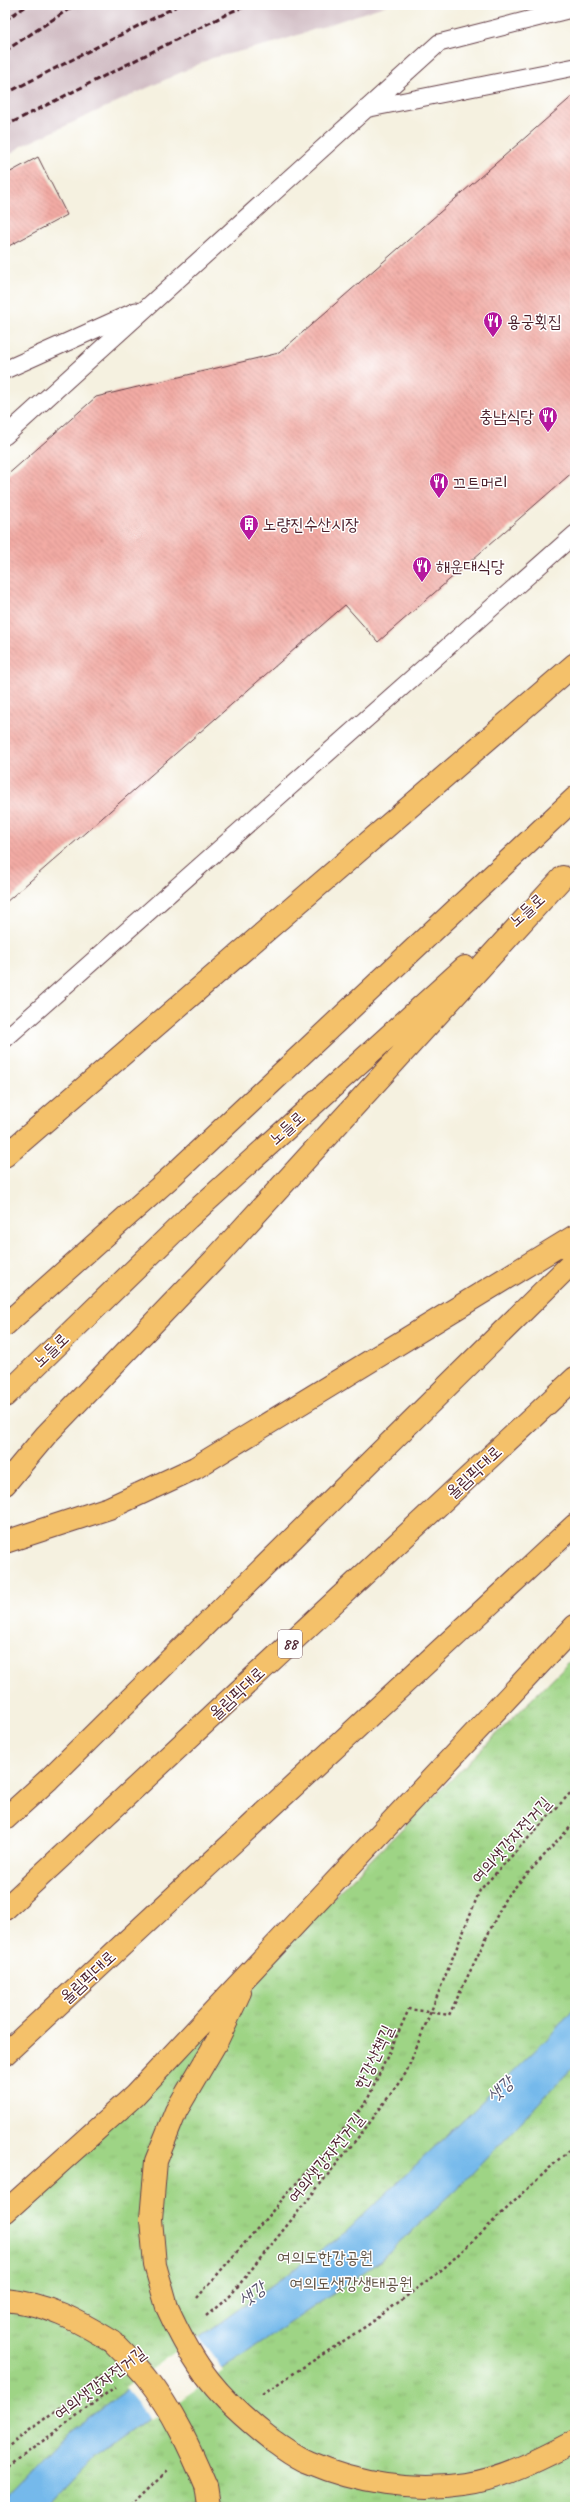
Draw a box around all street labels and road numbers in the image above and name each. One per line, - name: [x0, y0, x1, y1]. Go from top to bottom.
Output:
- street label: 노들로: [505, 888, 549, 932]
- street label: 노들로: [265, 1106, 309, 1150]
- street label: 노들로: [29, 1328, 73, 1372]
- street label: 올림픽대로: [442, 1441, 506, 1503]
- road number: 88: [278, 1630, 302, 1658]
- street label: 올림픽대로: [205, 1662, 269, 1724]
- street label: 여의샛강자전거길: [467, 1792, 556, 1888]
- street label: 올림픽대로: [56, 1946, 120, 2008]
- street label: 한강산책길: [350, 2021, 398, 2092]
- street label: 여의샛강자전거길: [283, 2109, 369, 2207]
- street label: 여의샛강자전거길: [50, 2341, 150, 2424]

